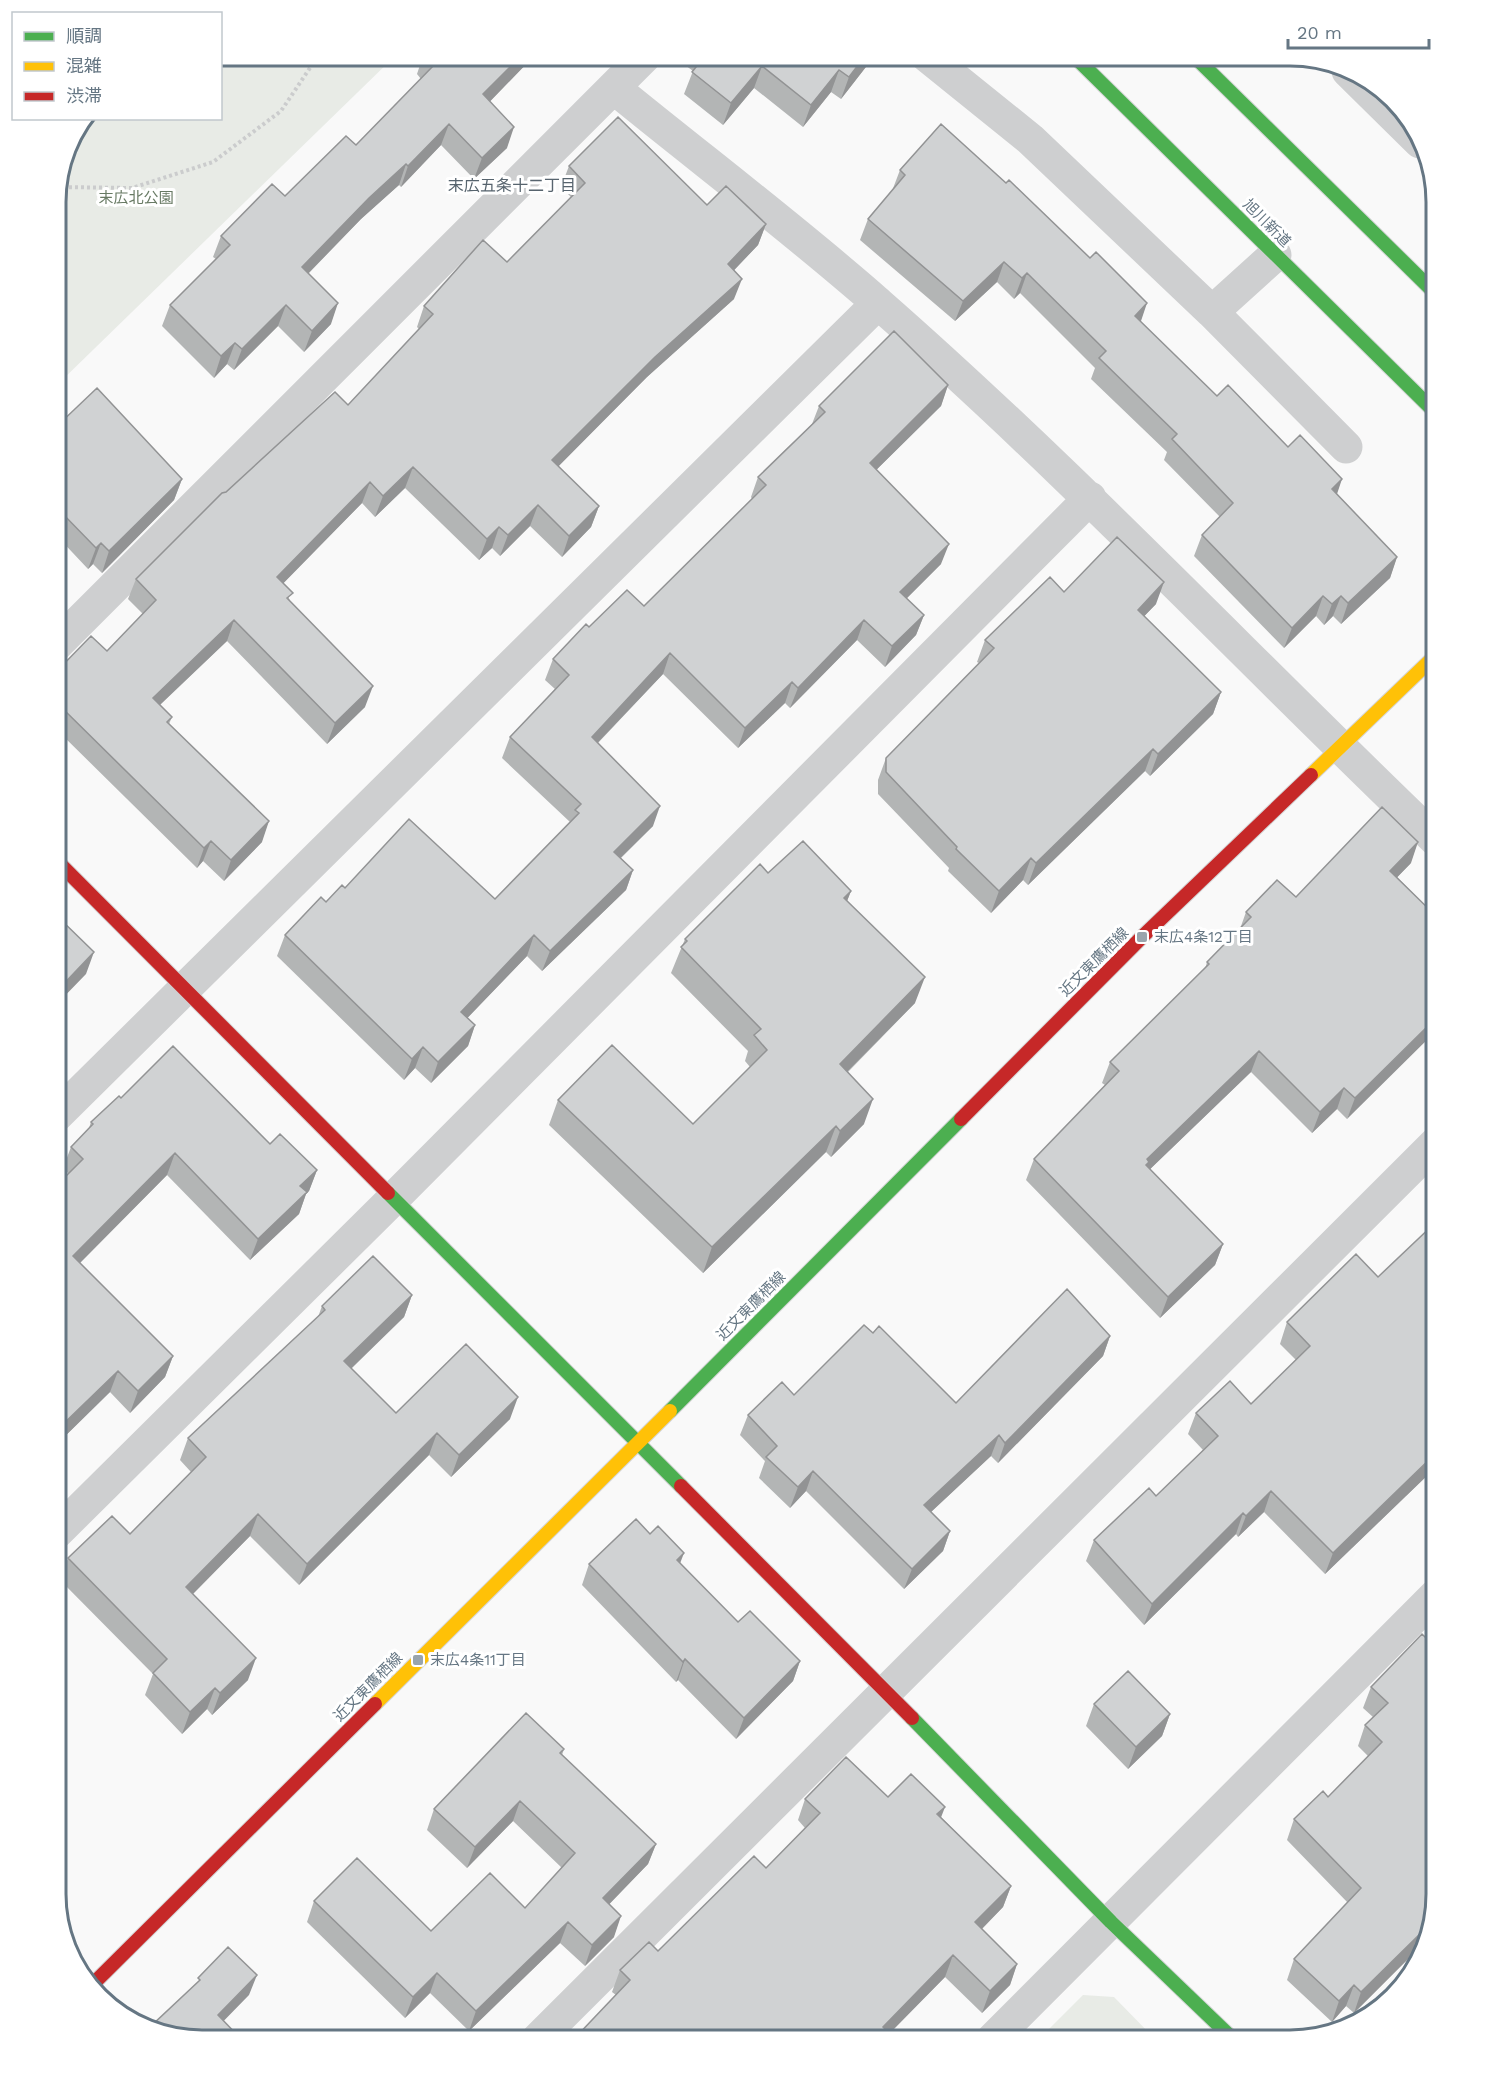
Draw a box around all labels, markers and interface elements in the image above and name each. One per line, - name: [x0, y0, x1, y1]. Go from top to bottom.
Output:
- legend: [12, 12, 222, 120]
- scale bar: [1288, 12, 1429, 50]
- text: 20 m: [1297, 22, 1342, 43]
- text: 順調: [66, 25, 102, 46]
- text: 混雑: [66, 55, 102, 76]
- text: 渋滞: [66, 85, 102, 106]
- district label: 末広五条十二丁目: [448, 176, 576, 195]
- park label: 末広北公園: [98, 189, 174, 207]
- street label: 旭川新道: [1239, 195, 1295, 251]
- street label: 近文東鷹栖線: [1056, 924, 1132, 1000]
- place label: 末広4条12丁目: [1154, 928, 1253, 946]
- marker: 末広4条12丁目: [1135, 930, 1149, 944]
- street label: 近文東鷹栖線: [713, 1268, 789, 1344]
- street label: 近文東鷹栖線: [330, 1649, 406, 1725]
- place label: 末広4条11丁目: [430, 1651, 526, 1669]
- marker: 末広4条11丁目: [411, 1653, 425, 1667]

